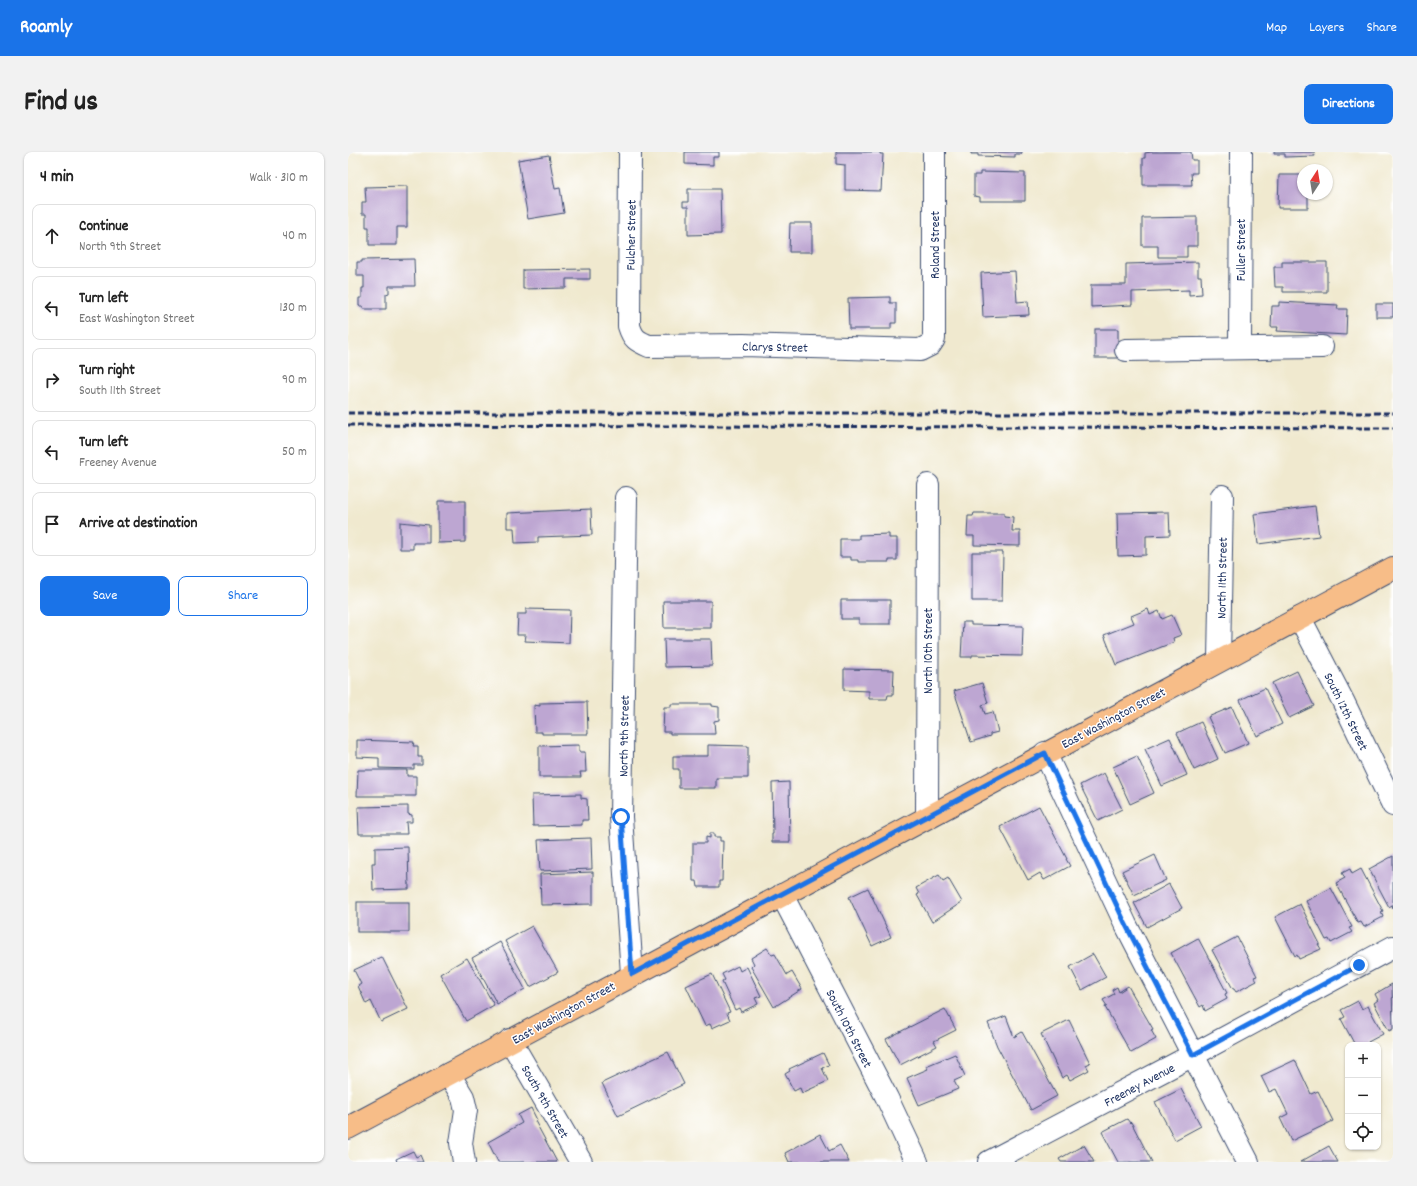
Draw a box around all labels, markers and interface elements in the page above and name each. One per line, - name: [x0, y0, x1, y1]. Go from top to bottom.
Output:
- text: Roamly: [20, 15, 72, 42]
- text: Map: [1266, 18, 1287, 38]
- text: Layers: [1309, 18, 1344, 38]
- text: Share: [1366, 18, 1397, 38]
- text: Find us: [24, 84, 98, 124]
- button: Directions: [1304, 84, 1393, 124]
- north arrow: [1297, 164, 1333, 200]
- text: 4 min: [40, 166, 74, 190]
- text: Walk · 310 m: [249, 169, 308, 188]
- street label: Fulcher Street: [622, 199, 643, 271]
- street label: Roland Street: [927, 211, 946, 279]
- text: Continue: [79, 216, 128, 238]
- street label: Fuller Street: [1233, 218, 1252, 281]
- icon: ahead: [41, 225, 63, 247]
- text: 40 m: [283, 227, 307, 246]
- text: North 9th Street: [79, 238, 161, 257]
- text: Turn left: [79, 288, 128, 310]
- icon: left: [41, 297, 63, 319]
- text: 130 m: [279, 299, 307, 318]
- text: East Washington Street: [79, 310, 194, 329]
- street label: Clarys Street: [742, 338, 808, 359]
- text: Turn right: [79, 360, 135, 382]
- icon: right: [41, 369, 63, 391]
- text: 90 m: [282, 371, 307, 390]
- text: South 11th Street: [79, 382, 161, 401]
- text: Turn left: [79, 432, 128, 454]
- icon: left: [41, 441, 63, 463]
- text: 50 m: [282, 443, 307, 462]
- text: Freeney Avenue: [79, 454, 157, 473]
- icon: arrive: [41, 513, 63, 535]
- text: Arrive at destination: [79, 513, 197, 535]
- street label: North 11th Street: [1213, 537, 1234, 619]
- button: Save: [40, 576, 170, 616]
- button: Share: [178, 576, 308, 616]
- street label: North 10th Street: [920, 608, 939, 694]
- street label: South 12th Street: [1318, 670, 1372, 755]
- street label: East Washington Street: [1059, 684, 1170, 755]
- street label: North 9th Street: [615, 695, 636, 777]
- route start: [612, 808, 630, 826]
- route end: [1350, 956, 1368, 974]
- street label: East Washington Street: [509, 978, 619, 1050]
- street label: South 10th Street: [820, 986, 876, 1072]
- map controls: [1345, 1042, 1381, 1150]
- button: +: [1345, 1042, 1381, 1078]
- street label: Freeney Avenue: [1101, 1059, 1179, 1113]
- street label: South 9th Street: [515, 1062, 573, 1143]
- button: −: [1345, 1078, 1381, 1114]
- button: locate: [1345, 1114, 1381, 1150]

